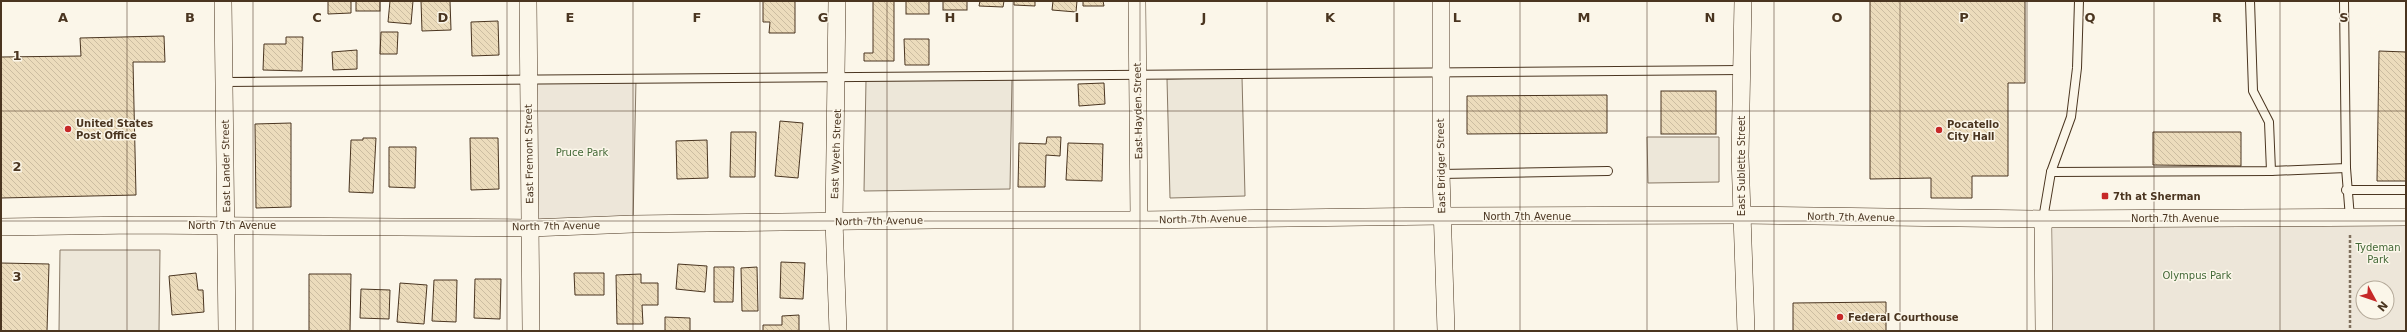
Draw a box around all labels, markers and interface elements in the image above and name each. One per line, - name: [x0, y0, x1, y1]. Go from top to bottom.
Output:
- text: A: [58, 10, 68, 25]
- text: B: [185, 10, 195, 25]
- text: C: [312, 10, 322, 25]
- text: D: [438, 10, 449, 25]
- text: E: [566, 10, 574, 25]
- text: F: [693, 10, 701, 25]
- text: G: [818, 10, 828, 25]
- text: H: [945, 10, 955, 25]
- text: I: [1075, 10, 1079, 25]
- text: J: [1201, 10, 1206, 25]
- text: K: [1325, 10, 1336, 25]
- text: L: [1453, 10, 1461, 25]
- text: M: [1578, 10, 1590, 25]
- text: N: [1705, 10, 1715, 25]
- text: O: [1831, 10, 1843, 25]
- text: P: [1959, 10, 1969, 25]
- text: Q: [2084, 10, 2096, 25]
- text: R: [2212, 10, 2222, 25]
- text: S: [2339, 10, 2349, 25]
- text: 1: [12, 48, 22, 63]
- street label: East Hayden Street: [1132, 62, 1144, 159]
- street label: East Fremont Street: [523, 104, 535, 204]
- street label: East Wyeth Street: [829, 109, 843, 199]
- street label: East Sublette Street: [1736, 116, 1747, 216]
- place label: United States Post Office: [76, 118, 153, 141]
- street label: East Bridger Street: [1435, 118, 1447, 214]
- street label: East Lander Street: [220, 119, 232, 213]
- place label: Pocatello City Hall: [1947, 119, 1999, 142]
- marker: United States Post Office: [63, 124, 73, 134]
- marker: Pocatello City Hall: [1934, 125, 1944, 135]
- park label: Pruce Park: [556, 147, 609, 158]
- text: 2: [12, 159, 22, 174]
- marker: 7th at Sherman: [2100, 191, 2110, 201]
- place label: 7th at Sherman: [2113, 191, 2201, 202]
- street label: North 7th Avenue: [1483, 211, 1571, 222]
- street label: North 7th Avenue: [1807, 211, 1895, 223]
- street label: North 7th Avenue: [1159, 213, 1247, 225]
- street label: North 7th Avenue: [2131, 213, 2219, 224]
- street label: North 7th Avenue: [835, 215, 923, 227]
- street label: North 7th Avenue: [188, 220, 276, 231]
- street label: North 7th Avenue: [512, 220, 600, 232]
- park label: Tydeman Park: [2354, 242, 2401, 265]
- text: 3: [12, 269, 22, 284]
- park label: Olympus Park: [2163, 270, 2232, 281]
- north arrow: [2355, 280, 2395, 320]
- text: N: [2374, 298, 2390, 314]
- marker: Federal Courthouse: [1835, 312, 1845, 322]
- place label: Federal Courthouse: [1848, 312, 1959, 323]

